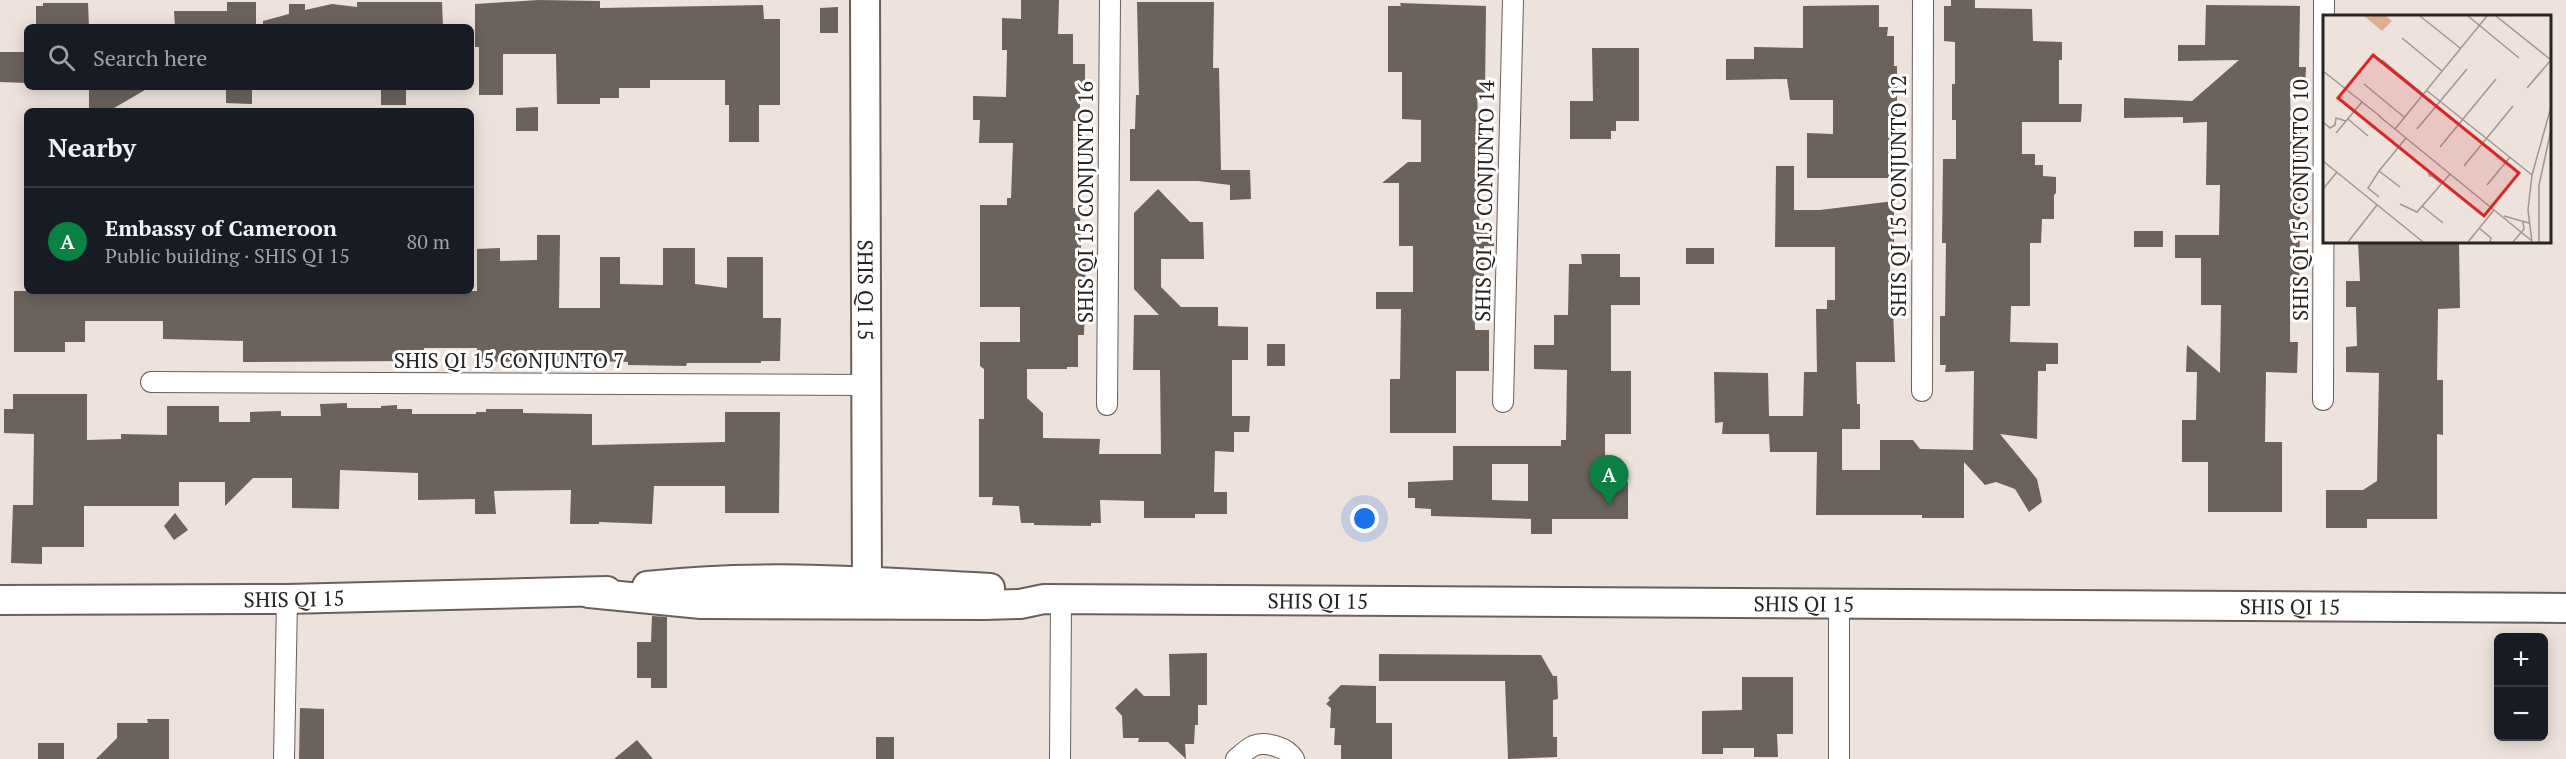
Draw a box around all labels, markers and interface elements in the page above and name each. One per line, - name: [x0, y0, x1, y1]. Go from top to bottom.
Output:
- inset map: [2323, 15, 2551, 243]
- search box: [24, 24, 474, 90]
- icon: search: [45, 41, 78, 74]
- text: Search here: [93, 43, 207, 72]
- street label: SHIS QI 15 CONJUNTO 12: [1884, 75, 1912, 317]
- street label: SHIS QI 15 CONJUNTO 14: [1468, 79, 1500, 322]
- street label: SHIS QI 15 CONJUNTO 10: [2286, 79, 2314, 321]
- street label: SHIS QI 15 CONJUNTO 16: [1071, 81, 1099, 323]
- text: Nearby: [48, 130, 136, 164]
- text: Embassy of Cameroon: [105, 213, 337, 242]
- text: A: [60, 228, 75, 255]
- text: 80 m: [407, 228, 450, 255]
- street label: SHIS QI 15: [852, 240, 880, 340]
- text: Public building · SHIS QI 15: [105, 242, 350, 269]
- street label: SHIS QI 15 CONJUNTO 7: [394, 346, 624, 374]
- pin: A: [1590, 456, 1628, 505]
- your location: [1350, 504, 1379, 533]
- street label: SHIS QI 15: [244, 584, 345, 613]
- street label: SHIS QI 15: [1267, 586, 1368, 615]
- street label: SHIS QI 15: [1753, 589, 1854, 618]
- street label: SHIS QI 15: [2239, 592, 2340, 621]
- map controls: [2494, 633, 2548, 741]
- button: +: [2494, 633, 2548, 687]
- button: −: [2494, 687, 2548, 741]

